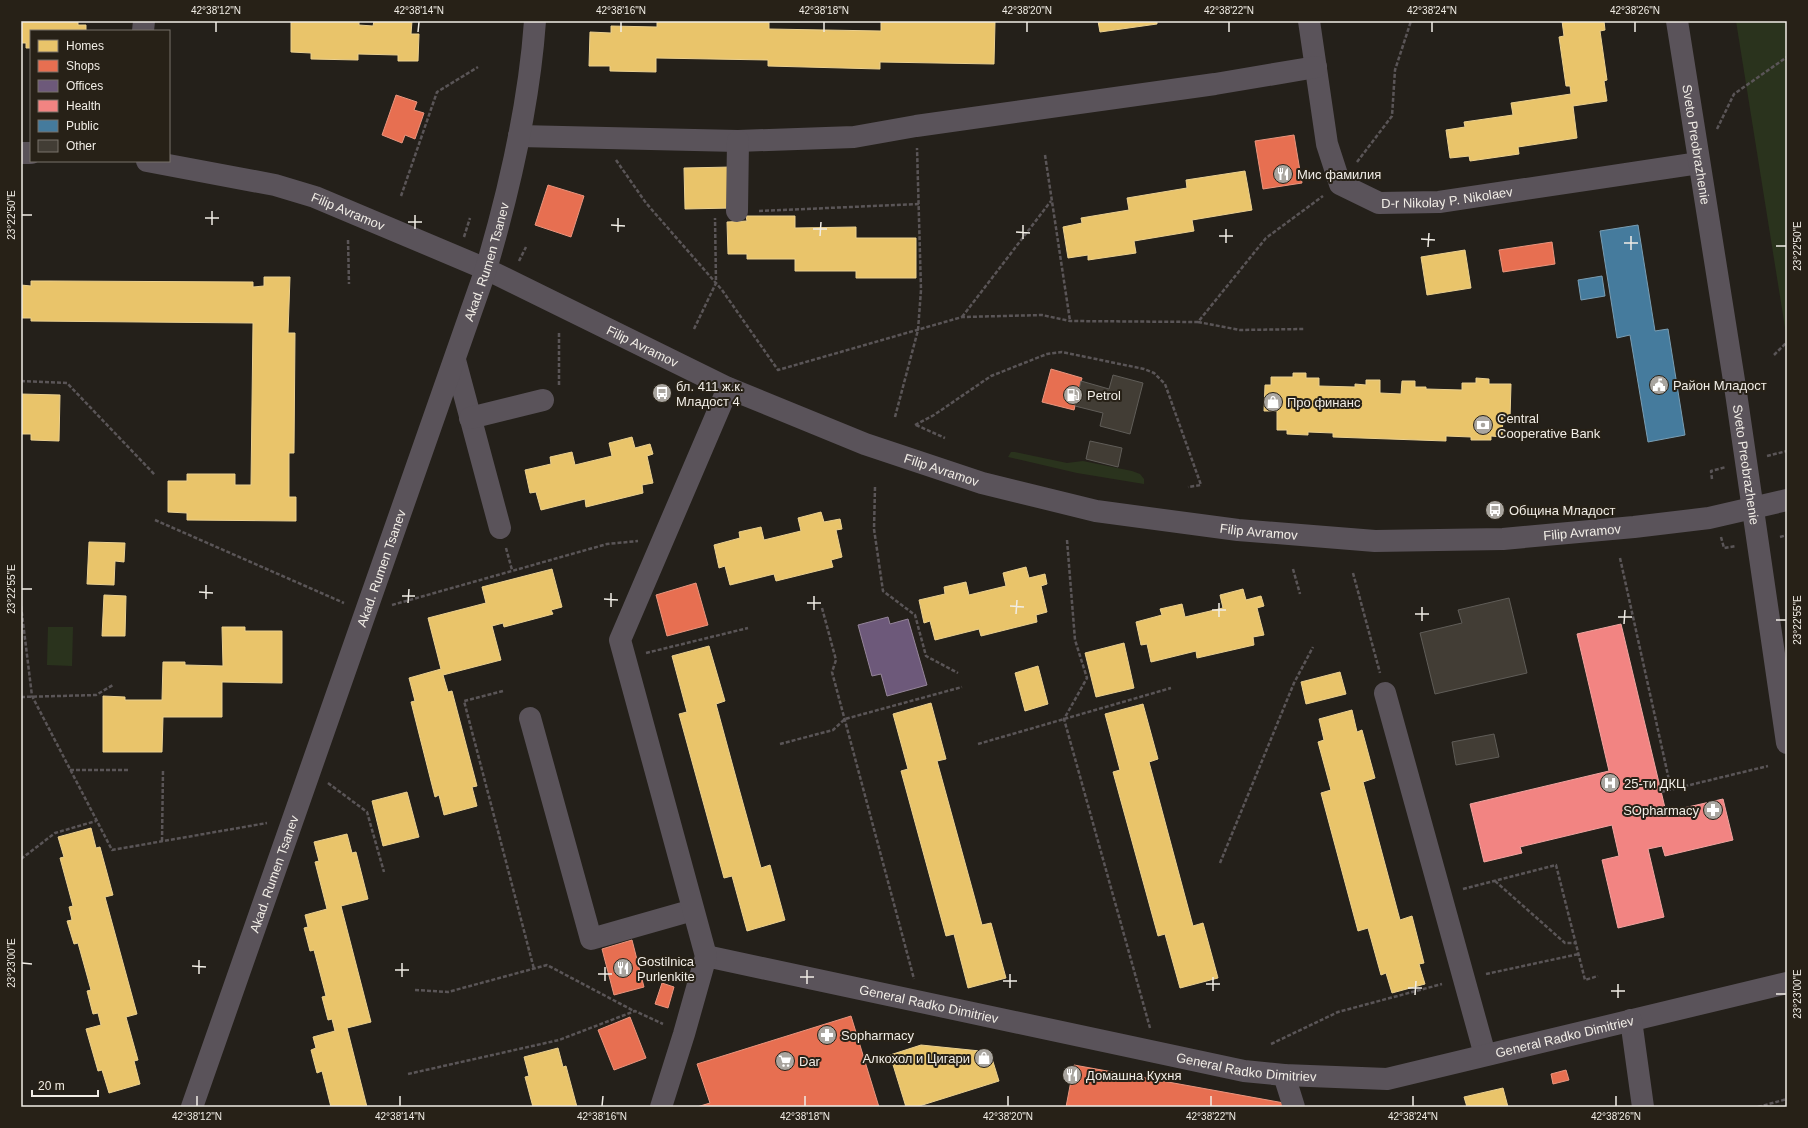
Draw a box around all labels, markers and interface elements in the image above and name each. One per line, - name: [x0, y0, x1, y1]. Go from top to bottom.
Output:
- text: 42°38'12"N: [191, 5, 241, 16]
- text: 42°38'14"N: [394, 5, 444, 16]
- text: 42°38'16"N: [596, 5, 646, 16]
- text: 42°38'18"N: [799, 5, 849, 16]
- text: 42°38'20"N: [1002, 5, 1052, 16]
- text: 42°38'22"N: [1204, 5, 1254, 16]
- text: 42°38'24"N: [1407, 5, 1457, 16]
- text: 42°38'26"N: [1610, 5, 1660, 16]
- legend: [30, 30, 170, 162]
- text: Homes: [66, 39, 104, 53]
- text: Shops: [66, 59, 100, 73]
- text: Offices: [66, 79, 103, 93]
- street label: Sveto Preobrazhenie: [1680, 83, 1714, 206]
- text: Health: [66, 99, 101, 113]
- text: Public: [66, 119, 99, 133]
- text: Other: [66, 139, 96, 153]
- restaurant icon: Мис фамилия: [1272, 163, 1294, 185]
- place label: Мис фамилия: [1297, 167, 1381, 182]
- street label: D-r Nikolay P. Nikolaev: [1381, 183, 1514, 210]
- street label: Filip Avramov: [309, 189, 387, 233]
- text: 23°22'50"E: [6, 190, 17, 240]
- street label: Akad. Rumen Tsanev: [461, 200, 512, 323]
- text: 23°22'50"E: [1792, 221, 1803, 271]
- street label: Filip Avramov: [604, 322, 681, 370]
- public building icon: Район Младост: [1648, 374, 1670, 396]
- place label: Район Младост: [1673, 378, 1767, 393]
- place label: бл. 411 ж.к. Младост 4: [676, 379, 744, 409]
- bus stop icon: бл. 411 ж.к. Младост 4: [651, 382, 673, 404]
- fuel station icon: Petrol: [1062, 384, 1084, 406]
- place label: Petrol: [1087, 388, 1121, 403]
- shop icon: Про финанс: [1262, 391, 1284, 413]
- place label: Про финанс: [1287, 395, 1361, 410]
- street label: Sveto Preobrazhenie: [1730, 403, 1763, 526]
- place label: Central Cooperative Bank: [1497, 411, 1601, 441]
- bank icon: Central Cooperative Bank: [1472, 414, 1494, 436]
- street label: Filip Avramov: [902, 450, 981, 489]
- bus stop icon: Община Младост: [1484, 499, 1506, 521]
- place label: Община Младост: [1509, 503, 1615, 518]
- street label: Akad. Rumen Tsanev: [354, 507, 409, 629]
- street label: Filip Avramov: [1219, 520, 1299, 542]
- street label: Filip Avramov: [1543, 521, 1622, 543]
- text: 23°22'55"E: [6, 564, 17, 614]
- text: 23°22'55"E: [1792, 595, 1803, 645]
- hospital icon: 25-ти ДКЦ: [1599, 772, 1621, 794]
- place label: 25-ти ДКЦ: [1624, 776, 1686, 791]
- pharmacy icon: SOpharmacy: [1702, 799, 1724, 821]
- place label: SOpharmacy: [1623, 803, 1699, 818]
- street label: Akad. Rumen Tsanev: [246, 813, 301, 935]
- text: 23°23'00"E: [6, 938, 17, 988]
- place label: Gostilnica Purlenkite: [637, 954, 695, 984]
- restaurant icon: Gostilnica Purlenkite: [612, 957, 634, 979]
- text: 23°23'00"E: [1792, 969, 1803, 1019]
- street label: General Radko Dimitriev: [858, 982, 1000, 1026]
- street label: General Radko Dimitriev: [1494, 1012, 1636, 1060]
- pharmacy icon: Sopharmacy: [816, 1024, 838, 1046]
- place label: Sopharmacy: [841, 1028, 914, 1043]
- shop icon: Алкохол и Цигари: [973, 1047, 995, 1069]
- street label: General Radko Dimitriev: [1175, 1049, 1317, 1084]
- supermarket icon: Dar: [774, 1050, 796, 1072]
- place label: Алкохол и Цигари: [862, 1051, 970, 1066]
- place label: Dar: [799, 1054, 821, 1069]
- restaurant icon: Домашна Кухня: [1061, 1064, 1083, 1086]
- place label: Домашна Кухня: [1086, 1068, 1182, 1083]
- scale bar: [32, 1072, 98, 1098]
- text: 20 m: [38, 1079, 65, 1093]
- text: 42°38'12"N: [172, 1111, 222, 1122]
- text: 42°38'14"N: [375, 1111, 425, 1122]
- text: 42°38'16"N: [577, 1111, 627, 1122]
- text: 42°38'18"N: [780, 1111, 830, 1122]
- text: 42°38'20"N: [983, 1111, 1033, 1122]
- text: 42°38'22"N: [1186, 1111, 1236, 1122]
- text: 42°38'24"N: [1388, 1111, 1438, 1122]
- text: 42°38'26"N: [1591, 1111, 1641, 1122]

